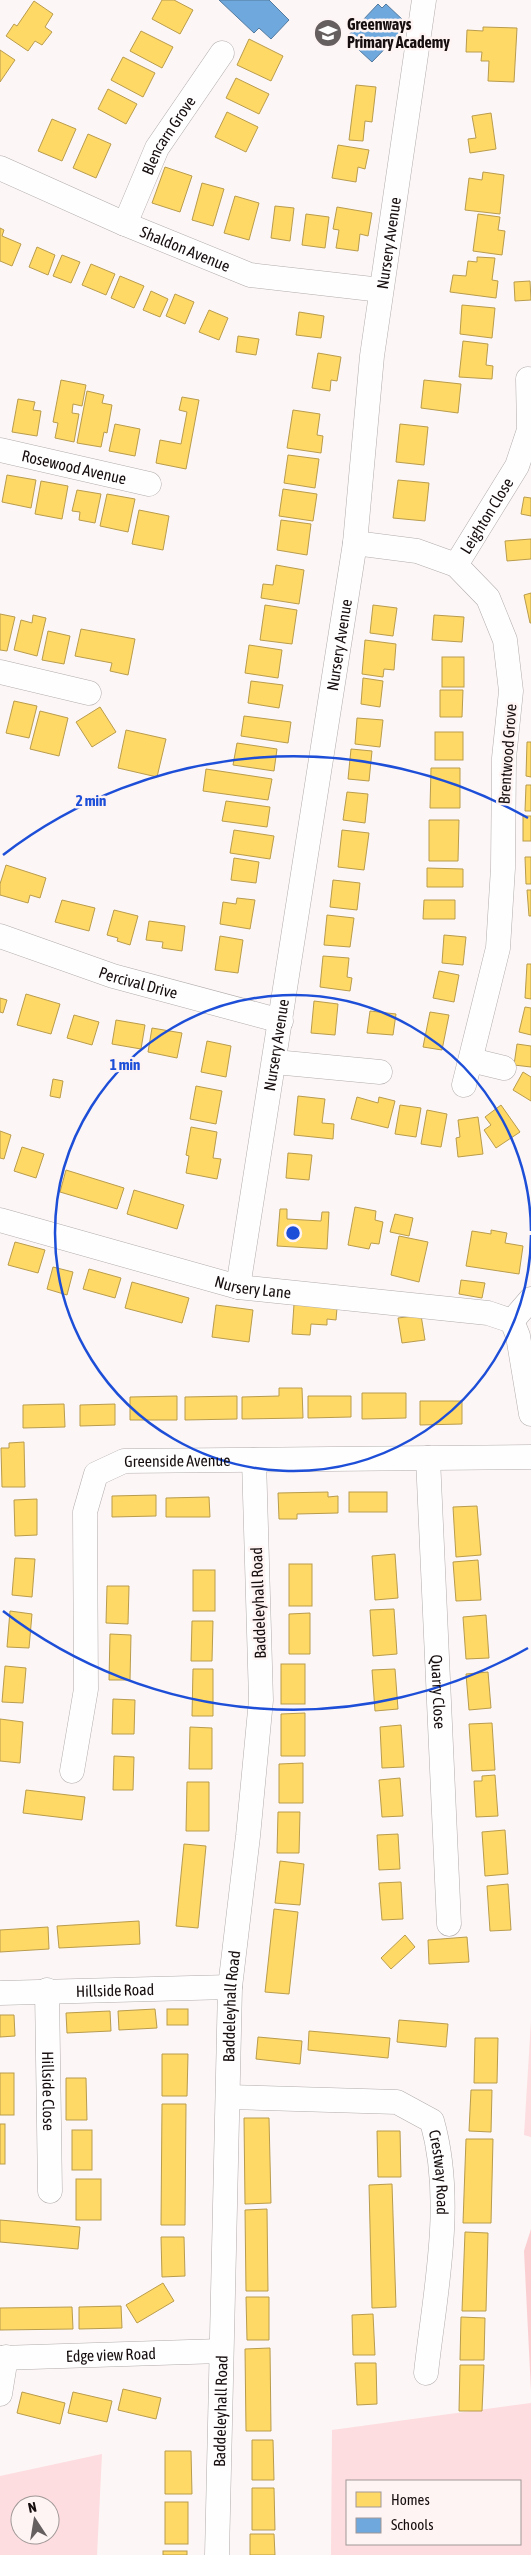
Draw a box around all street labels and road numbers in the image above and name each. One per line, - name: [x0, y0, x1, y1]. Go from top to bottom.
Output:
- street label: Blencarn Grove: [138, 93, 199, 177]
- street label: Nursery Avenue: [373, 196, 404, 290]
- street label: Shaldon Avenue: [138, 222, 233, 275]
- street label: Rosewood Avenue: [20, 446, 128, 488]
- street label: Leighton Close: [456, 474, 517, 557]
- street label: Nursery Avenue: [323, 598, 355, 692]
- street label: Brentwood Grove: [495, 703, 519, 805]
- street label: Percival Drive: [97, 963, 180, 1002]
- street label: Nursery Avenue: [260, 998, 292, 1092]
- street label: Nursery Lane: [213, 1272, 292, 1301]
- street label: Greenside Avenue: [124, 1451, 231, 1470]
- street label: Baddeleyhall Road: [247, 1547, 270, 1659]
- street label: Quarry Close: [428, 1654, 449, 1729]
- street label: Baddeleyhall Road: [219, 1949, 243, 2062]
- street label: Hillside Road: [75, 1980, 154, 2000]
- street label: Hillside Close: [39, 2051, 58, 2131]
- street label: Crestway Road: [426, 2128, 452, 2215]
- street label: Edge view Road: [66, 2344, 156, 2365]
- street label: Baddeleyhall Road: [210, 2355, 231, 2467]

